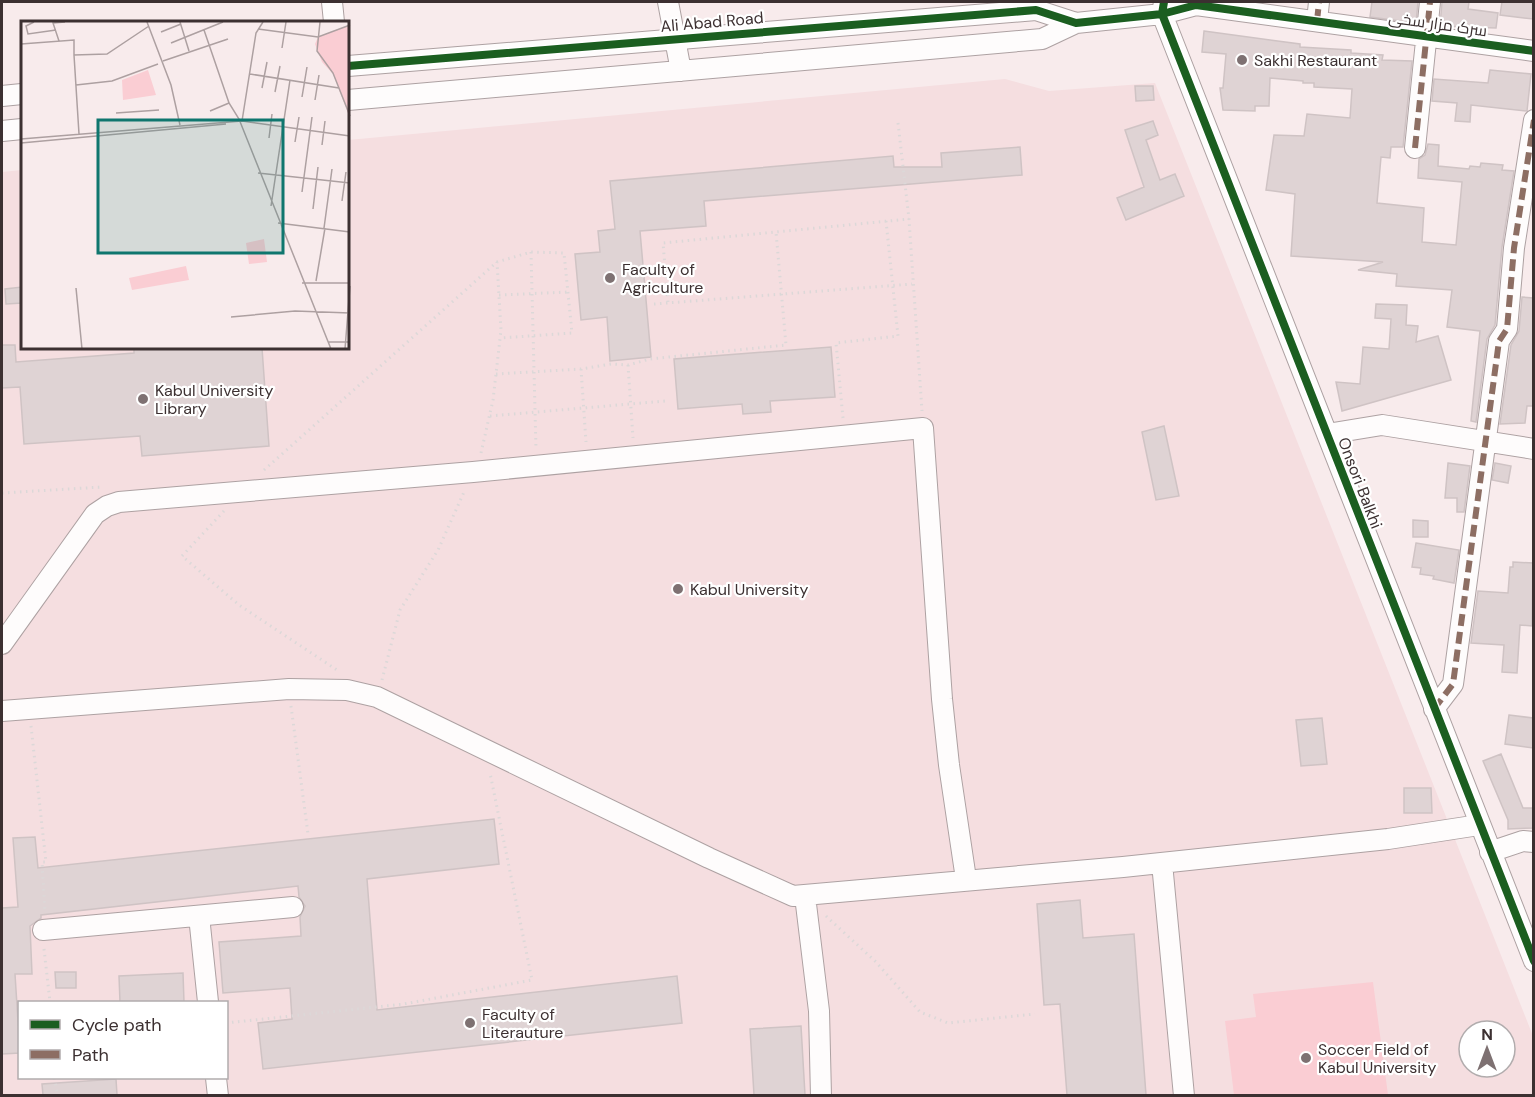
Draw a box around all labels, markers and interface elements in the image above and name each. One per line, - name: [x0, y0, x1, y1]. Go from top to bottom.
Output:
- street label: Ali Abad Road: [660, 7, 764, 37]
- street label: سرک مزار سخی: [1387, 7, 1489, 41]
- inset map: [21, 21, 350, 350]
- place label: Sakhi Restaurant: [1254, 50, 1377, 71]
- marker: Sakhi Restaurant: [1235, 53, 1249, 67]
- place label: Faculty of Agriculture: [622, 259, 703, 298]
- marker: Faculty of Agriculture: [603, 271, 617, 285]
- place label: Kabul University Library: [155, 380, 273, 419]
- marker: Kabul University Library: [136, 392, 150, 406]
- street label: Onsori Balkhi: [1333, 434, 1387, 532]
- place label: Kabul University: [690, 579, 808, 600]
- marker: Kabul University: [671, 582, 685, 596]
- legend: [18, 1001, 228, 1079]
- place label: Faculty of Literauture: [482, 1004, 563, 1043]
- text: Cycle path: [72, 1013, 162, 1037]
- marker: Faculty of Literauture: [463, 1016, 477, 1030]
- north arrow: [1457, 1019, 1517, 1079]
- text: N: [1481, 1024, 1493, 1045]
- place label: Soccer Field of Kabul University: [1318, 1039, 1436, 1078]
- text: Path: [72, 1043, 109, 1067]
- marker: Soccer Field of Kabul University: [1299, 1051, 1313, 1065]

